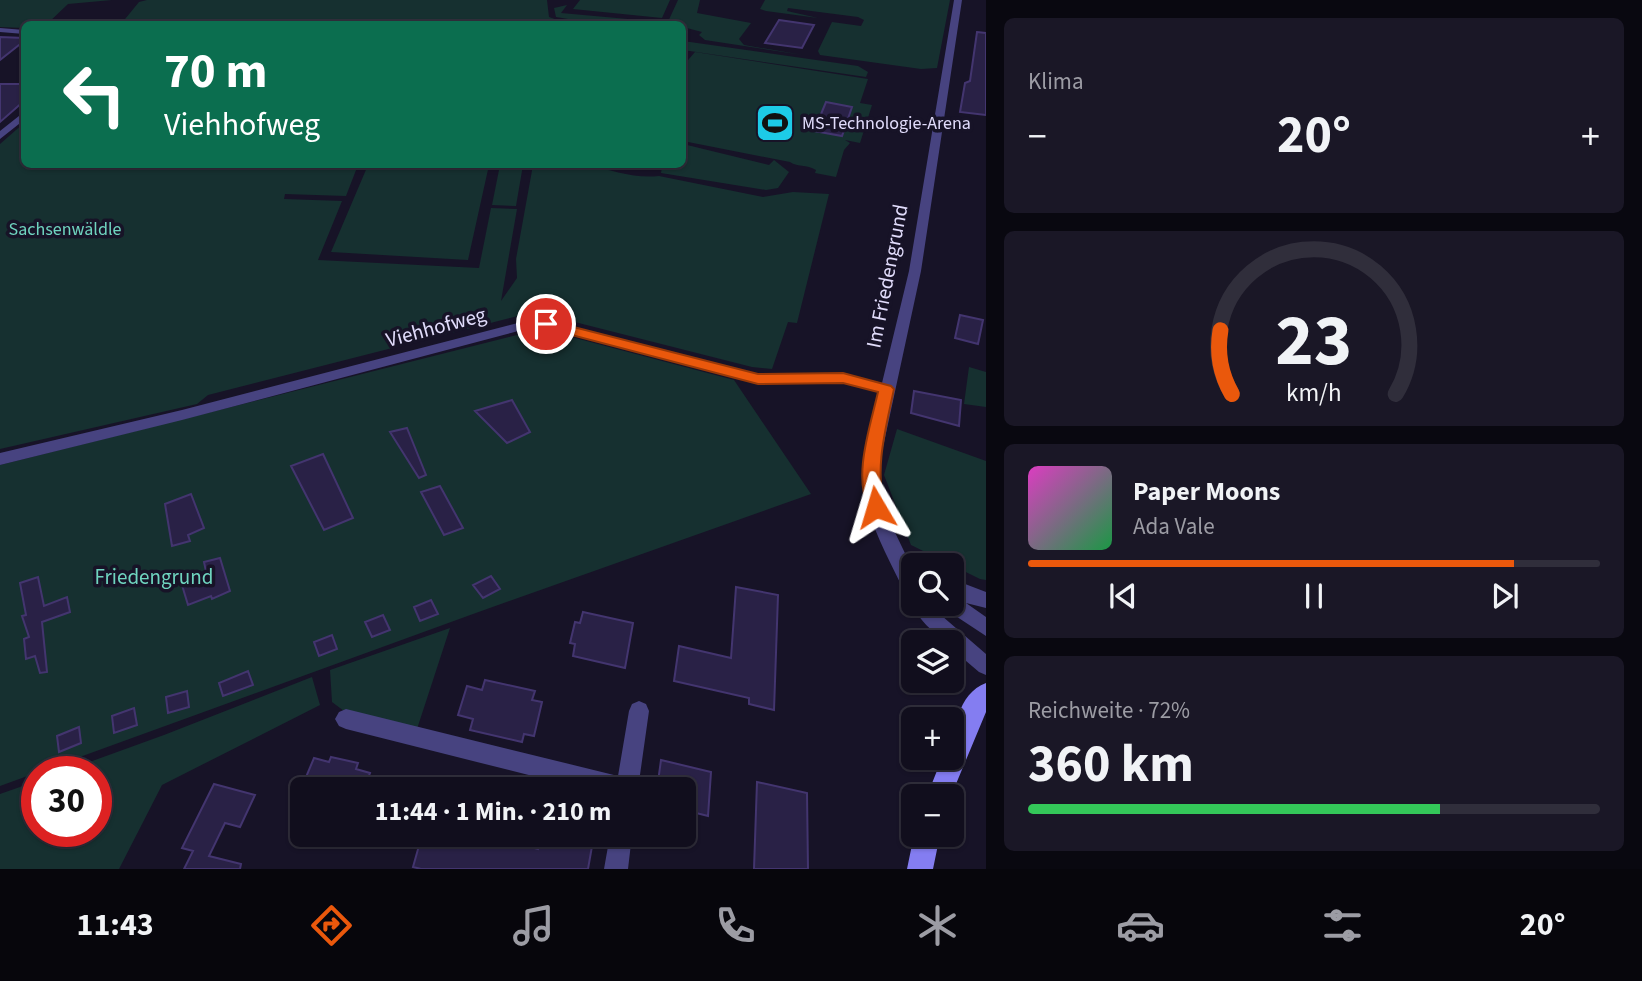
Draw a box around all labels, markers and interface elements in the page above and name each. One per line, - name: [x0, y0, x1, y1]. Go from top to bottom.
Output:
- text: 70 m: [164, 37, 268, 107]
- icon: left: [49, 49, 140, 140]
- text: Klima: [1028, 65, 1084, 98]
- text: 20°: [1277, 99, 1351, 173]
- text: Viehhofweg: [164, 102, 320, 148]
- sports icon: MS-Technologie-Arena: [754, 102, 796, 144]
- text: −: [1028, 110, 1047, 164]
- text: +: [1581, 110, 1600, 164]
- place label: MS-Technologie-Arena: [802, 111, 971, 136]
- street label: Im Friedengrund: [858, 202, 916, 350]
- park label: Sachsenwäldle: [9, 217, 122, 242]
- text: 23: [1276, 290, 1352, 394]
- pin: [516, 294, 576, 354]
- street label: Viehhofweg: [383, 299, 490, 355]
- icon: arrive: [527, 305, 565, 343]
- text: km/h: [1286, 375, 1342, 411]
- position arrow: [839, 470, 913, 544]
- text: Paper Moons: [1133, 473, 1280, 510]
- text: Ada Vale: [1133, 510, 1215, 543]
- map controls: [901, 553, 964, 847]
- button: search: [901, 553, 964, 616]
- park label: Friedengrund: [95, 562, 213, 592]
- icon: previous: [1104, 577, 1142, 615]
- icon: pause: [1295, 577, 1333, 615]
- icon: next: [1486, 577, 1524, 615]
- button: layers: [901, 630, 964, 693]
- text: Reichweite · 72%: [1028, 694, 1190, 727]
- button: +: [901, 707, 964, 770]
- text: 360 km: [1028, 728, 1194, 802]
- speed limit sign: 30: [21, 756, 112, 847]
- button: −: [901, 784, 964, 847]
- text: 11:44 · 1 Min. · 210 m: [375, 793, 611, 830]
- icon: directions: [307, 901, 356, 950]
- icon: music: [509, 901, 558, 950]
- icon: phone: [711, 901, 760, 950]
- icon: climate: [913, 901, 962, 950]
- icon: car: [1116, 901, 1165, 950]
- icon: filters: [1318, 901, 1367, 950]
- text: 11:43: [77, 902, 154, 948]
- text: 20°: [1520, 902, 1565, 948]

